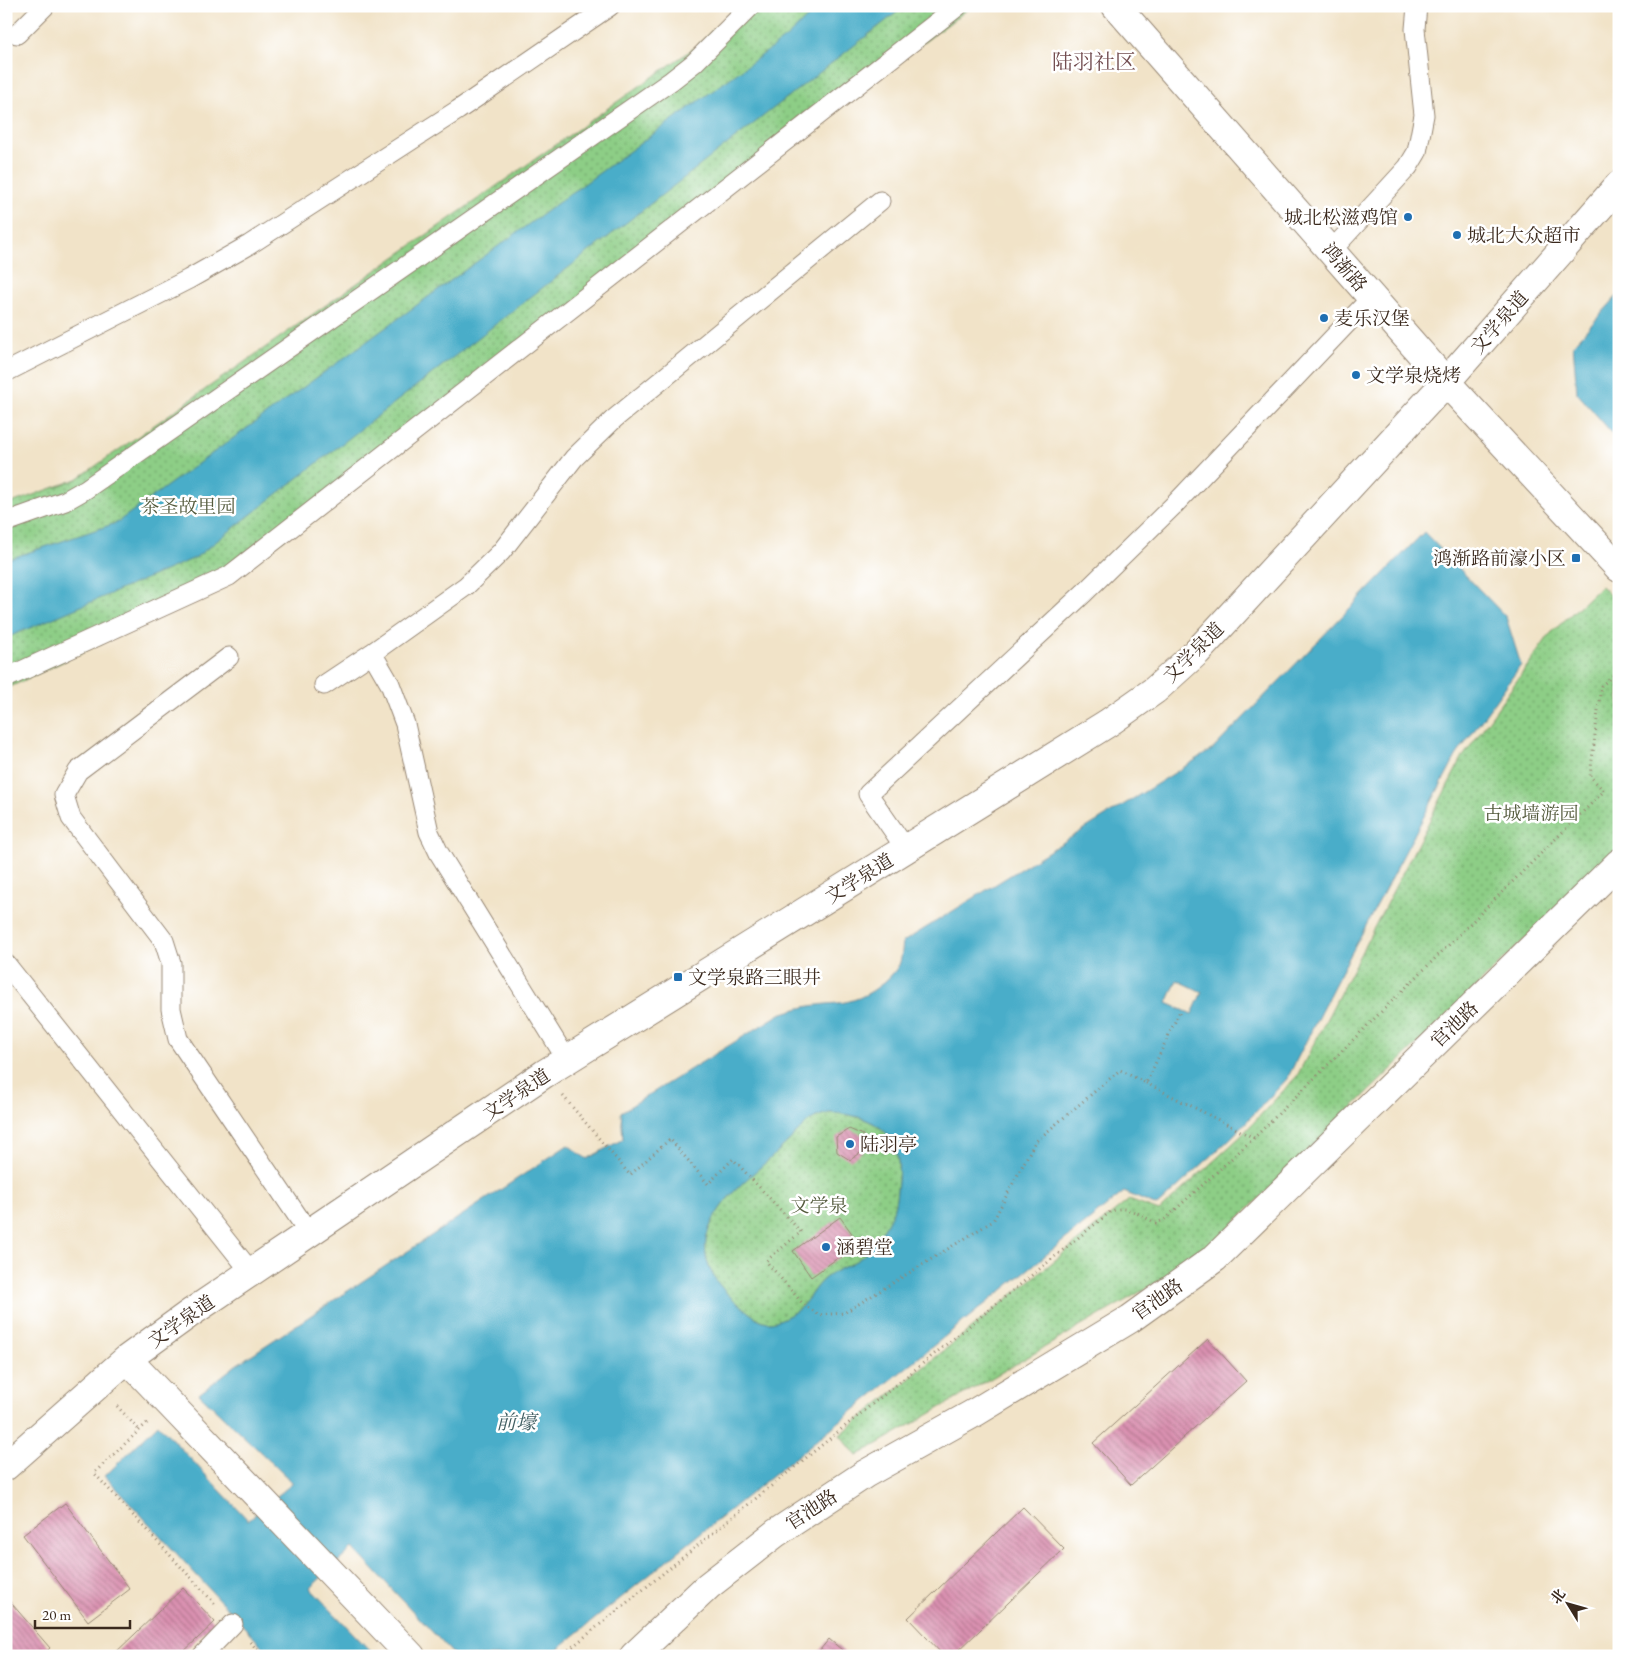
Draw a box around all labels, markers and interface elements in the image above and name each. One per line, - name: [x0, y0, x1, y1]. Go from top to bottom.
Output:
- district label: 陆羽社区: [1052, 48, 1136, 75]
- place label: 城北松滋鸡馆: [1284, 205, 1398, 230]
- marker: 城北松滋鸡馆: [1402, 211, 1414, 223]
- place label: 城北大众超市: [1467, 223, 1581, 248]
- marker: 城北大众超市: [1451, 229, 1463, 241]
- street label: 鸿渐路: [1316, 238, 1373, 297]
- street label: 文学泉道: [1465, 285, 1534, 359]
- place label: 麦乐汉堡: [1334, 306, 1410, 331]
- marker: 麦乐汉堡: [1318, 312, 1330, 324]
- place label: 文学泉烧烤: [1366, 363, 1461, 388]
- marker: 文学泉烧烤: [1350, 369, 1362, 381]
- park label: 茶圣故里园: [140, 494, 236, 519]
- place label: 鸿渐路前濠小区: [1433, 546, 1566, 571]
- marker: 鸿渐路前濠小区: [1570, 552, 1582, 564]
- street label: 文学泉道: [1158, 617, 1229, 688]
- park label: 古城墙游园: [1483, 801, 1579, 826]
- street label: 文学泉道: [820, 848, 898, 909]
- place label: 文学泉路三眼井: [688, 965, 821, 990]
- marker: 文学泉路三眼井: [672, 971, 684, 983]
- street label: 官池路: [1425, 996, 1484, 1053]
- street label: 文学泉道: [478, 1063, 555, 1126]
- place label: 陆羽亭: [860, 1132, 917, 1157]
- marker: 陆羽亭: [844, 1138, 856, 1150]
- park label: 文学泉: [790, 1193, 848, 1218]
- place label: 涵碧堂: [836, 1235, 893, 1260]
- marker: 涵碧堂: [820, 1241, 832, 1253]
- street label: 官池路: [1127, 1273, 1188, 1326]
- street label: 文学泉道: [143, 1289, 220, 1353]
- water label: 前壕: [496, 1409, 539, 1435]
- street label: 官池路: [781, 1483, 842, 1535]
- north arrow: [1542, 1580, 1592, 1630]
- text: 北: [1546, 1585, 1569, 1607]
- scale bar: [35, 1597, 130, 1629]
- text: 20 m: [42, 1605, 71, 1624]

